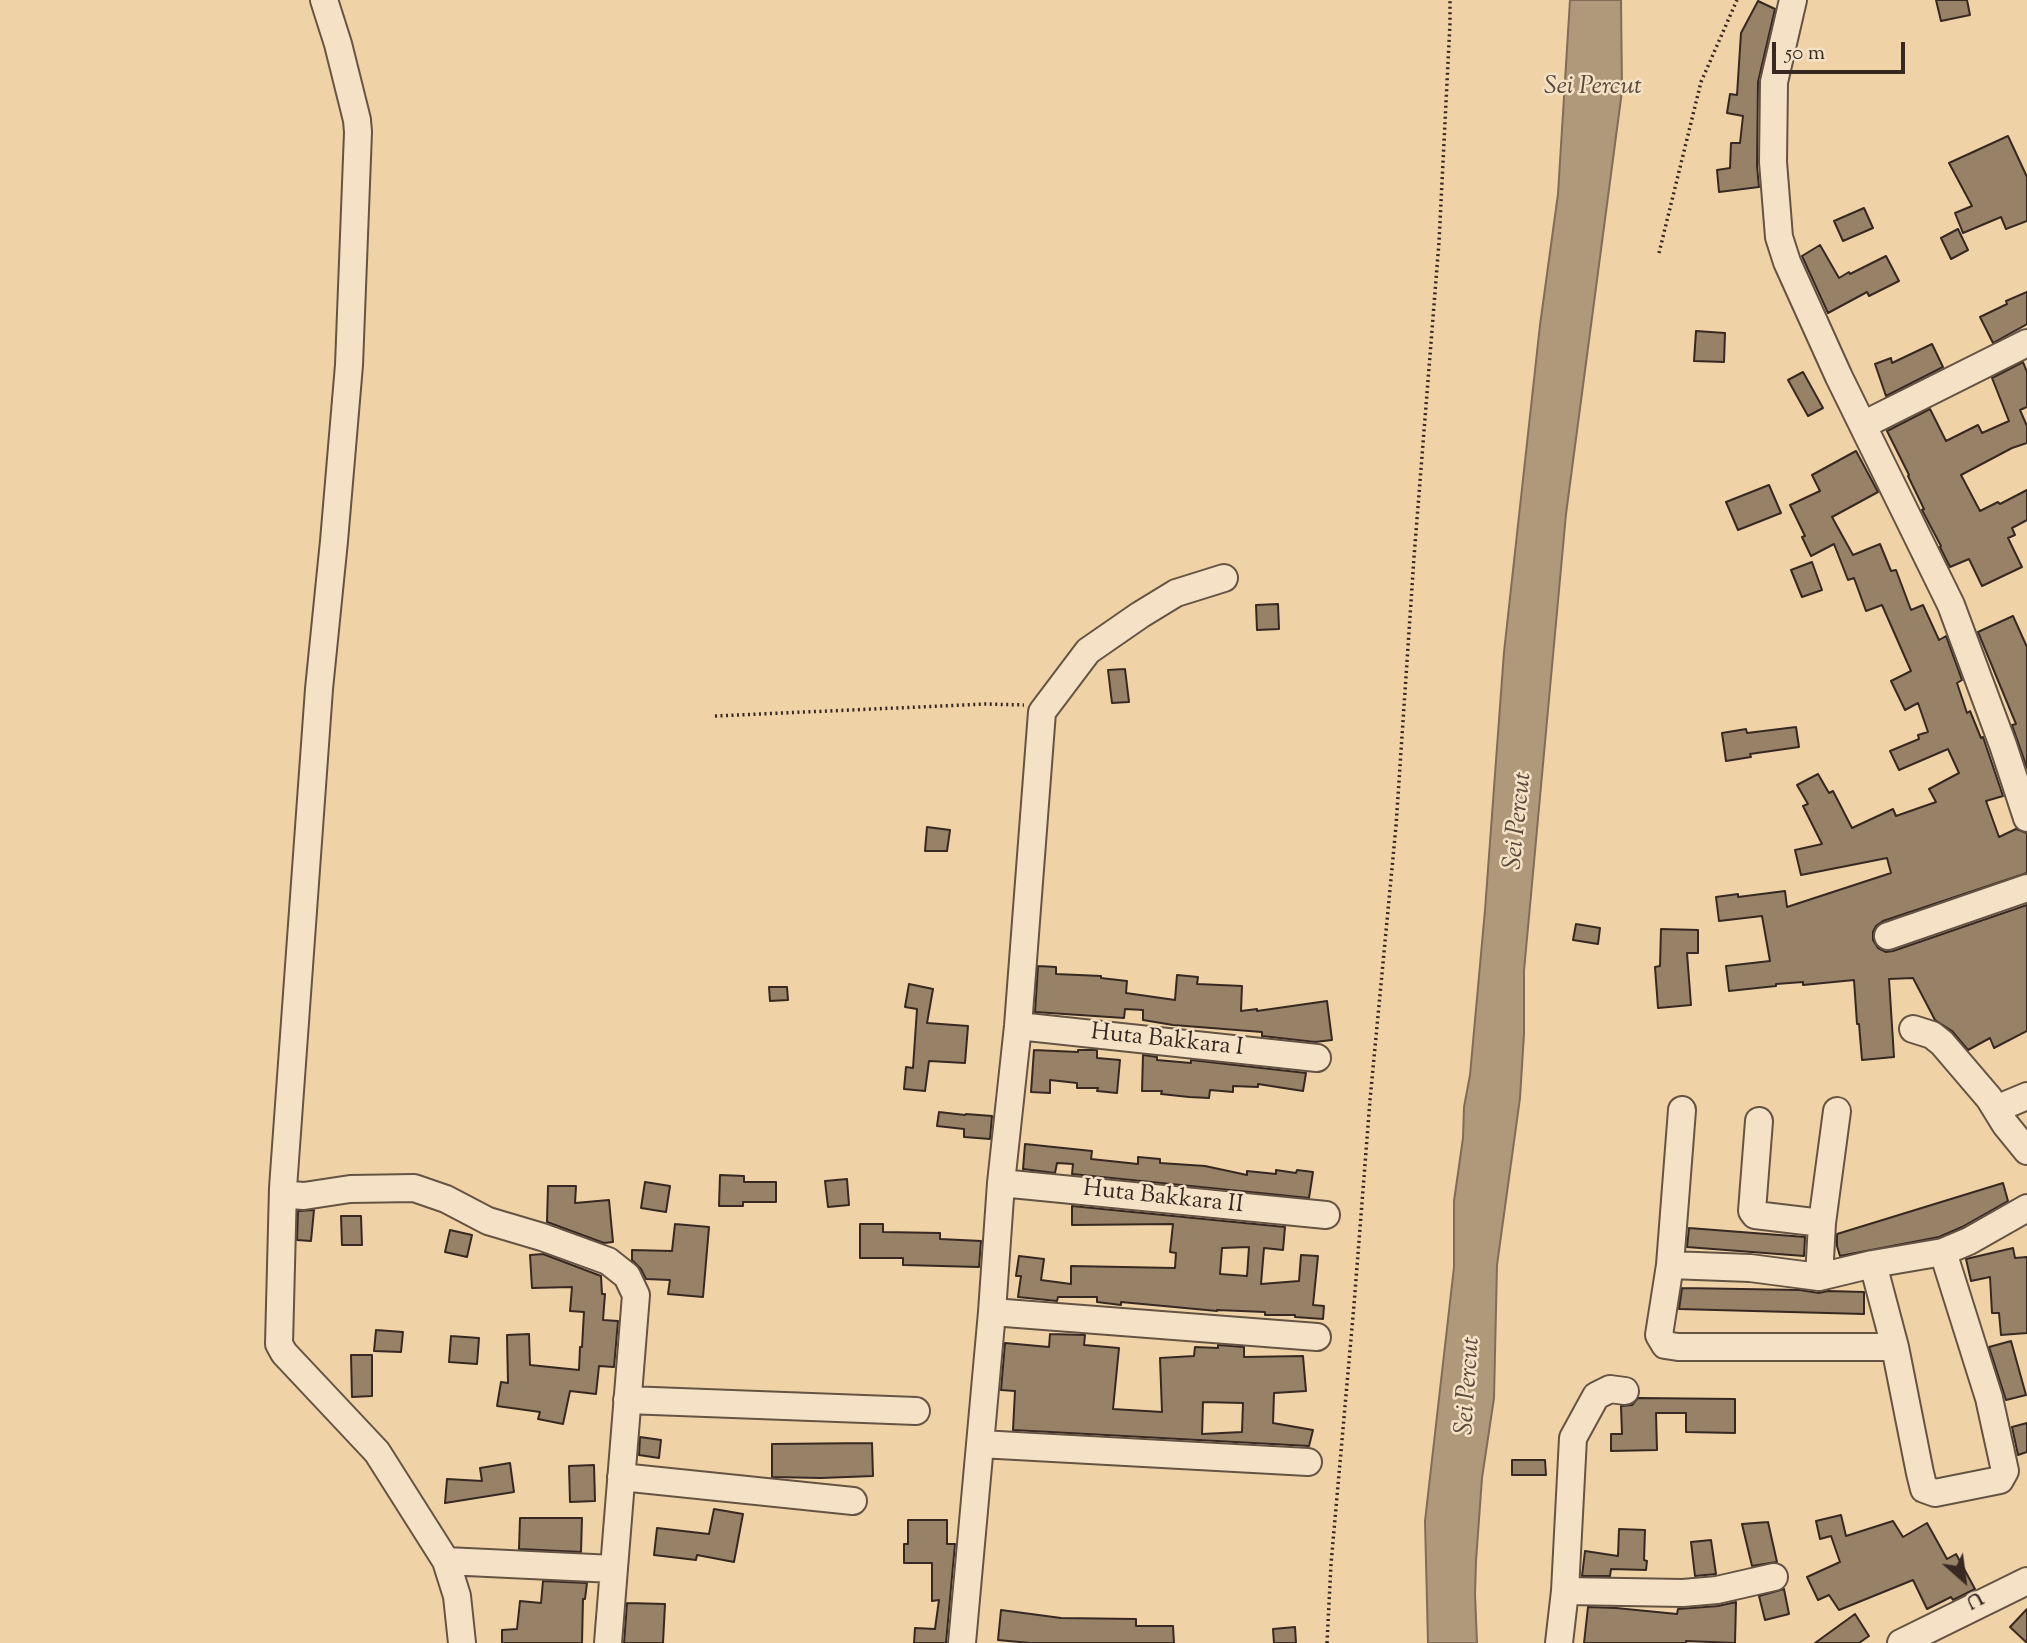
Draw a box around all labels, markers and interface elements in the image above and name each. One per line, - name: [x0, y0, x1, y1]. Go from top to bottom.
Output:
- scale bar: [1775, 28, 1908, 72]
- text: 50 m: [1785, 39, 1825, 69]
- water label: Sei Percut: [1544, 73, 1642, 105]
- water label: Sei Percut: [1499, 771, 1541, 871]
- street label: Huta Bakkara I: [1089, 1020, 1245, 1064]
- street label: Huta Bakkara II: [1081, 1176, 1245, 1222]
- water label: Sei Percut: [1451, 1336, 1489, 1436]
- north arrow: [1929, 1545, 1999, 1615]
- text: U: [1961, 1583, 1987, 1615]

